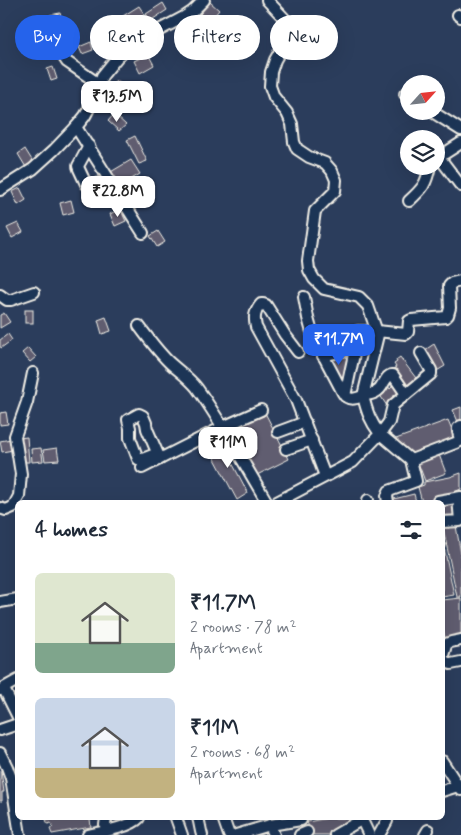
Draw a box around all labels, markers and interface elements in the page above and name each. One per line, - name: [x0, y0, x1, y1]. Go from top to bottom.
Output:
- chip: Buy: [15, 15, 80, 60]
- chip: Rent: [90, 15, 164, 60]
- chip: Filters: [174, 15, 260, 60]
- chip: New: [270, 15, 338, 60]
- north arrow: [400, 75, 445, 120]
- map controls: [400, 75, 445, 175]
- pin: ₹13.5M: [76, 80, 158, 123]
- text: ₹13.5M: [92, 86, 142, 107]
- button: layers: [400, 130, 445, 175]
- pin: ₹22.8M: [77, 176, 159, 218]
- text: ₹22.8M: [92, 181, 144, 202]
- pin: ₹11.7M: [298, 324, 380, 366]
- text: ₹11.7M: [314, 329, 364, 350]
- pin: ₹11M: [198, 426, 258, 469]
- text: ₹11M: [209, 432, 247, 453]
- text: 4 homes: [35, 516, 108, 544]
- icon: filters: [397, 516, 425, 544]
- text: ₹11.7M: [190, 589, 256, 617]
- icon: home: [75, 593, 135, 653]
- text: 2 rooms · 78 m²: [190, 617, 297, 638]
- text: Apartment: [190, 638, 263, 659]
- text: ₹11M: [190, 714, 239, 742]
- icon: home: [75, 718, 135, 778]
- text: 2 rooms · 68 m²: [190, 742, 295, 763]
- text: Apartment: [190, 763, 263, 784]

